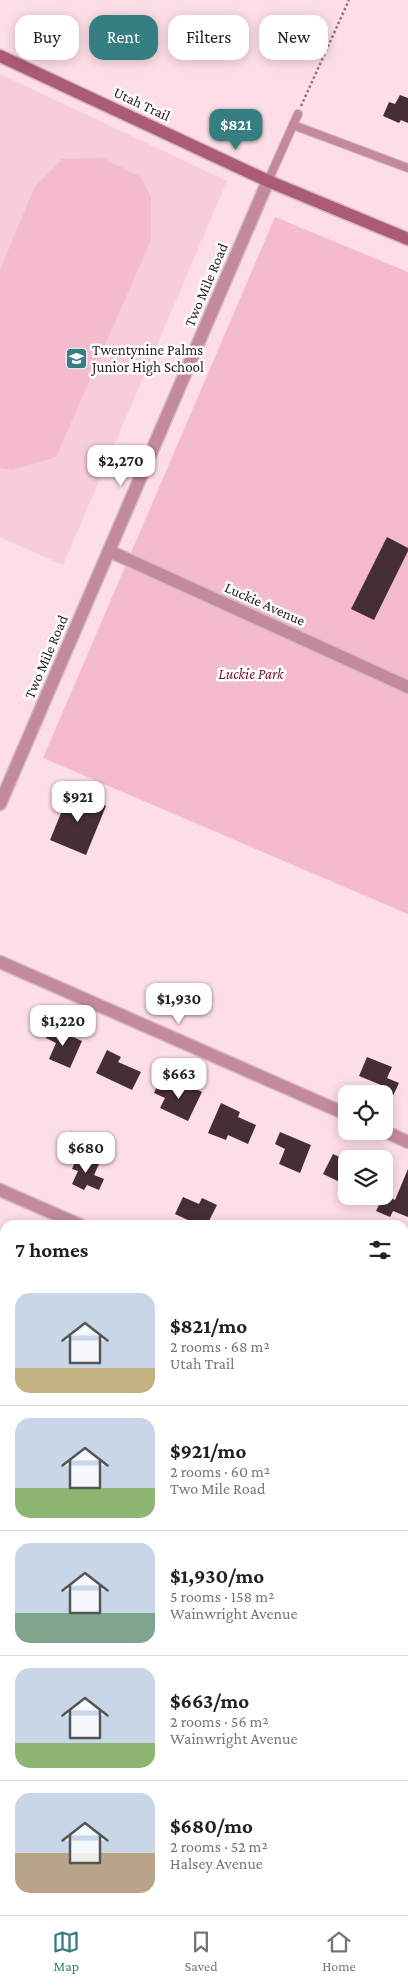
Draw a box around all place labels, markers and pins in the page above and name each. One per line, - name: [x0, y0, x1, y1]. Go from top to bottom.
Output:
- pin: $821: [206, 108, 266, 151]
- place label: Twentynine Palms Junior High School: [90, 342, 204, 376]
- school or university icon: Twentynine Palms Junior High School: [64, 347, 88, 371]
- pin: $2,270: [80, 444, 162, 487]
- pin: $921: [48, 780, 108, 823]
- pin: $1,930: [138, 982, 220, 1025]
- pin: $1,220: [22, 1004, 104, 1047]
- pin: $663: [149, 1058, 209, 1100]
- pin: $680: [56, 1132, 116, 1174]

